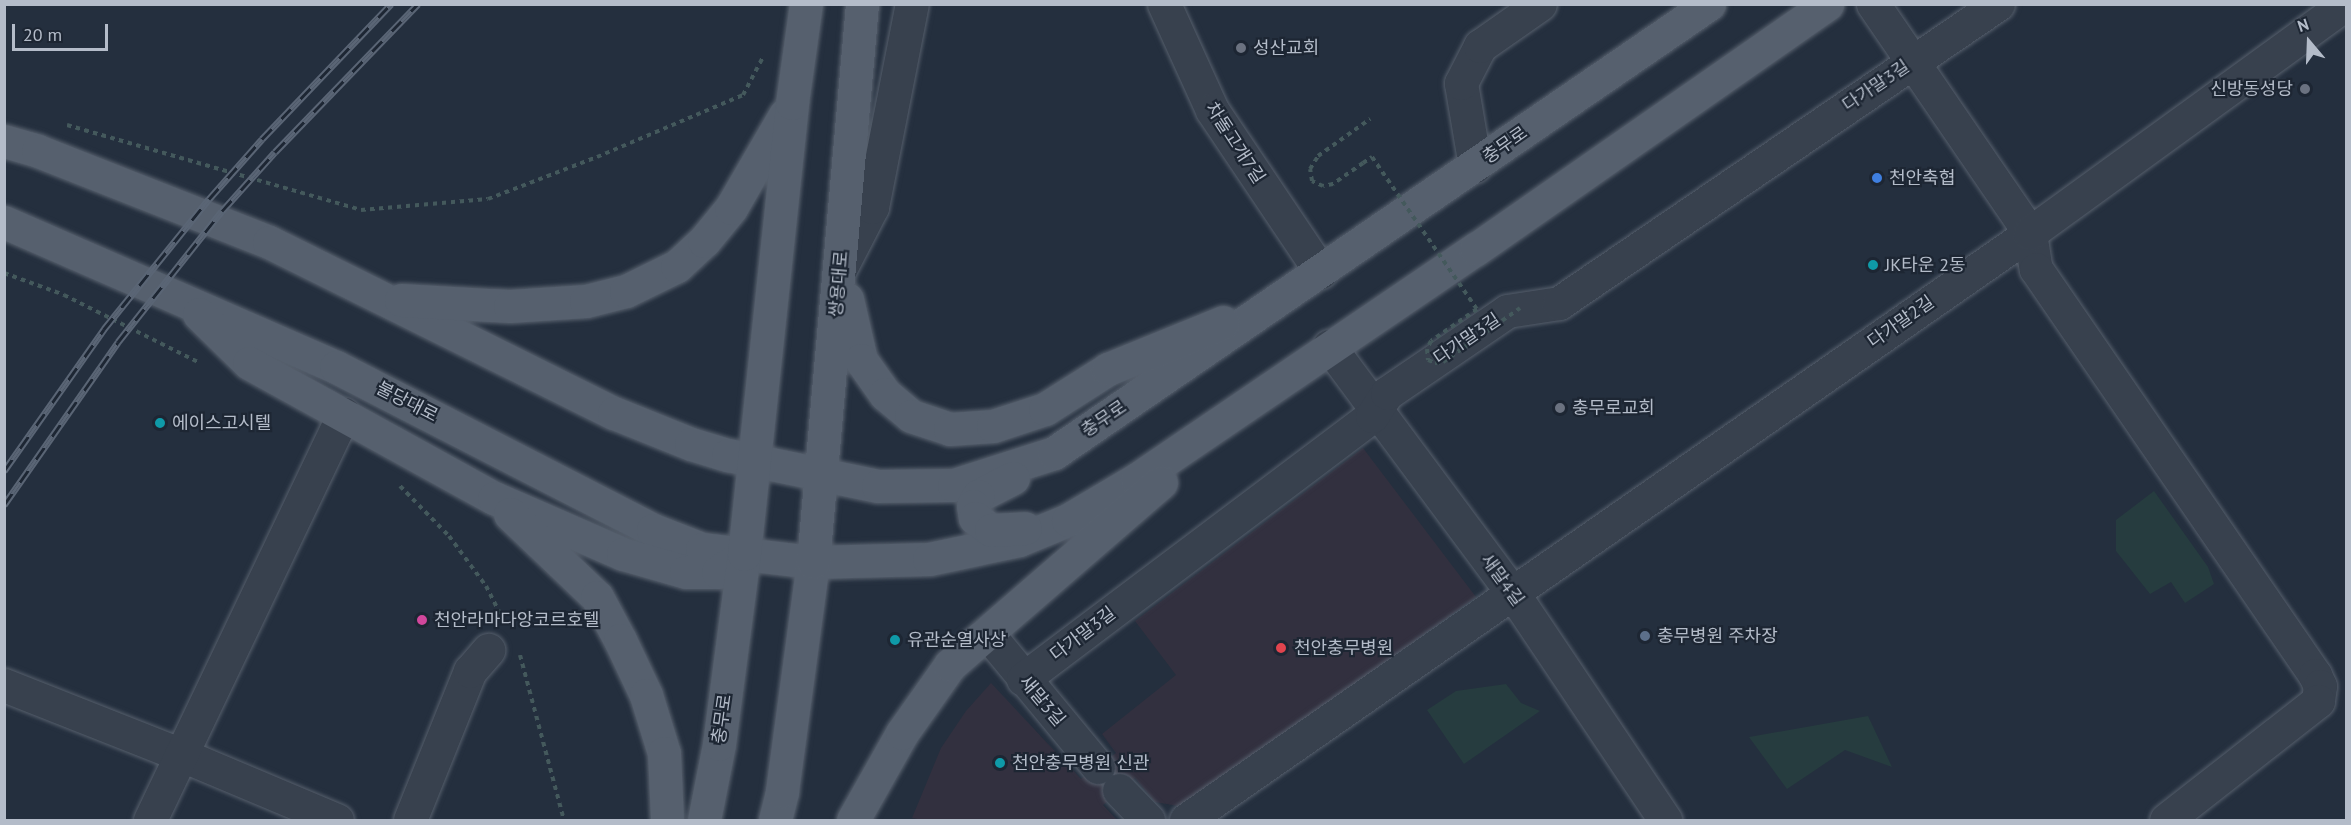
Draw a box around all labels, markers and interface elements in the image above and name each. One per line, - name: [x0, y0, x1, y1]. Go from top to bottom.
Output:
- scale bar: [15, 12, 111, 50]
- north arrow: [2279, 12, 2339, 72]
- text: N: [2295, 14, 2311, 36]
- text: 20 m: [23, 23, 62, 46]
- place label: 성산교회: [1253, 37, 1319, 59]
- marker: 성산교회: [1234, 41, 1248, 55]
- street label: 다가말3길: [1838, 56, 1914, 116]
- place label: 신방동성당: [2210, 78, 2293, 100]
- marker: 신방동성당: [2298, 82, 2312, 96]
- street label: 차돌고개7길: [1201, 98, 1269, 188]
- street label: 충무로: [1478, 122, 1532, 168]
- place label: 천안축협: [1889, 167, 1955, 189]
- marker: 천안축협: [1870, 171, 1884, 185]
- street label: 쌍용대로: [825, 250, 853, 318]
- place label: JK타운 2동: [1885, 254, 1966, 276]
- marker: JK타운 2동: [1866, 258, 1880, 272]
- street label: 다가말2길: [1864, 291, 1938, 353]
- street label: 다가말3길: [1429, 309, 1505, 369]
- street label: 불당대로: [373, 377, 441, 427]
- street label: 충무로: [1077, 396, 1131, 442]
- place label: 충무로교회: [1572, 397, 1655, 419]
- marker: 충무로교회: [1553, 401, 1567, 415]
- place label: 에이스고시텔: [172, 412, 271, 434]
- marker: 에이스고시텔: [153, 416, 167, 430]
- street label: 새말4길: [1476, 550, 1528, 610]
- street label: 다가말3길: [1046, 602, 1120, 666]
- place label: 천안라마다앙코르호텔: [434, 609, 600, 631]
- marker: 천안라마다앙코르호텔: [415, 613, 429, 627]
- place label: 충무병원 주차장: [1657, 625, 1778, 647]
- place label: 유관순열사상: [907, 629, 1006, 651]
- marker: 충무병원 주차장: [1638, 629, 1652, 643]
- marker: 유관순열사상: [888, 633, 902, 647]
- place label: 천안충무병원: [1294, 637, 1393, 659]
- marker: 천안충무병원: [1272, 639, 1290, 657]
- street label: 새말3길: [1015, 671, 1069, 731]
- street label: 충무로: [708, 693, 736, 745]
- place label: 천안충무병원 신관: [1012, 752, 1149, 774]
- marker: 천안충무병원 신관: [993, 756, 1007, 770]

